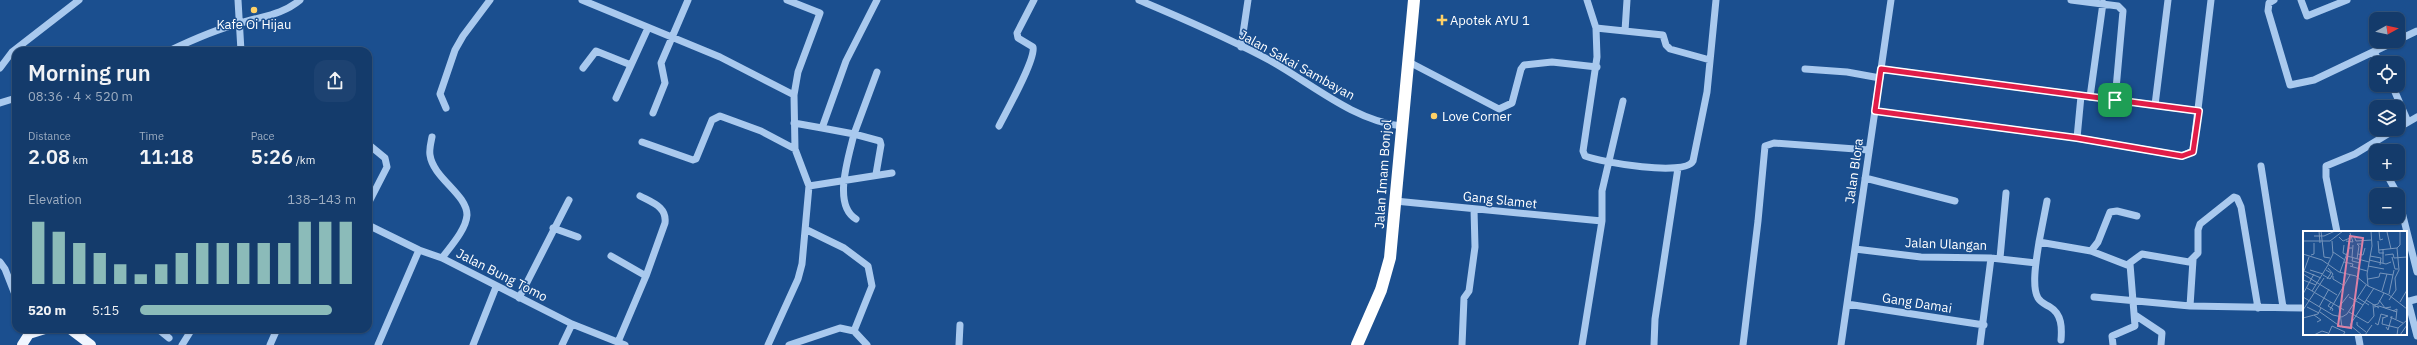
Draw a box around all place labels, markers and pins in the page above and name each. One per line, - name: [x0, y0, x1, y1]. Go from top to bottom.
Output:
- marker: Kafe Oi Hijau: [249, 5, 259, 15]
- place label: Apotek AYU 1: [1450, 12, 1530, 29]
- marker: Apotek AYU 1: [1437, 15, 1447, 25]
- place label: Kafe Oi Hijau: [217, 16, 291, 33]
- pin: [2098, 83, 2132, 117]
- place label: Love Corner: [1442, 108, 1512, 125]
- marker: Love Corner: [1429, 111, 1439, 121]

